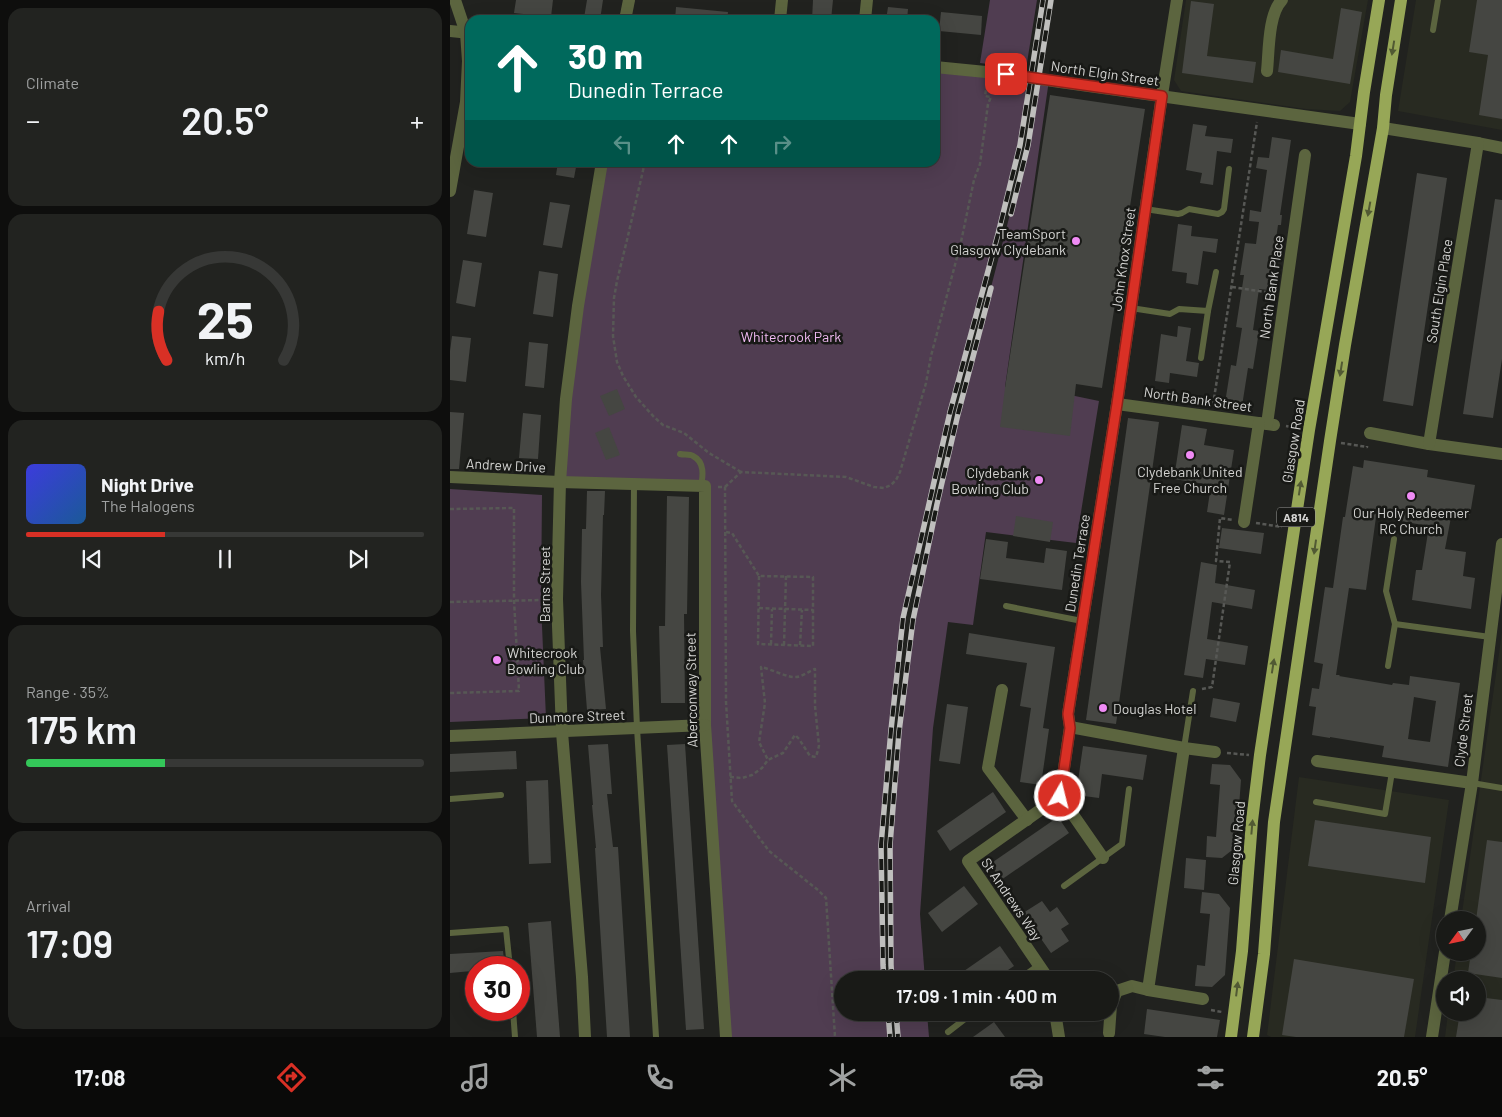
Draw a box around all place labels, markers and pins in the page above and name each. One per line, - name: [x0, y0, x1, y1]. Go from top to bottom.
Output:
- pin: [985, 53, 1027, 95]
- place label: TeamSport Glasgow Clydebank: [950, 225, 1066, 258]
- marker: TeamSport Glasgow Clydebank: [1070, 235, 1082, 247]
- marker: Clydebank United Free Church: [1184, 449, 1196, 461]
- place label: Clydebank United Free Church: [1137, 463, 1243, 496]
- place label: Clydebank Bowling Club: [951, 464, 1029, 497]
- marker: Clydebank Bowling Club: [1033, 474, 1045, 486]
- marker: Our Holy Redeemer RC Church: [1405, 490, 1417, 502]
- place label: Our Holy Redeemer RC Church: [1353, 504, 1469, 537]
- place label: Whitecrook Bowling Club: [507, 644, 585, 677]
- marker: Whitecrook Bowling Club: [491, 654, 503, 666]
- place label: Douglas Hotel: [1113, 700, 1196, 717]
- marker: Douglas Hotel: [1097, 702, 1109, 714]

